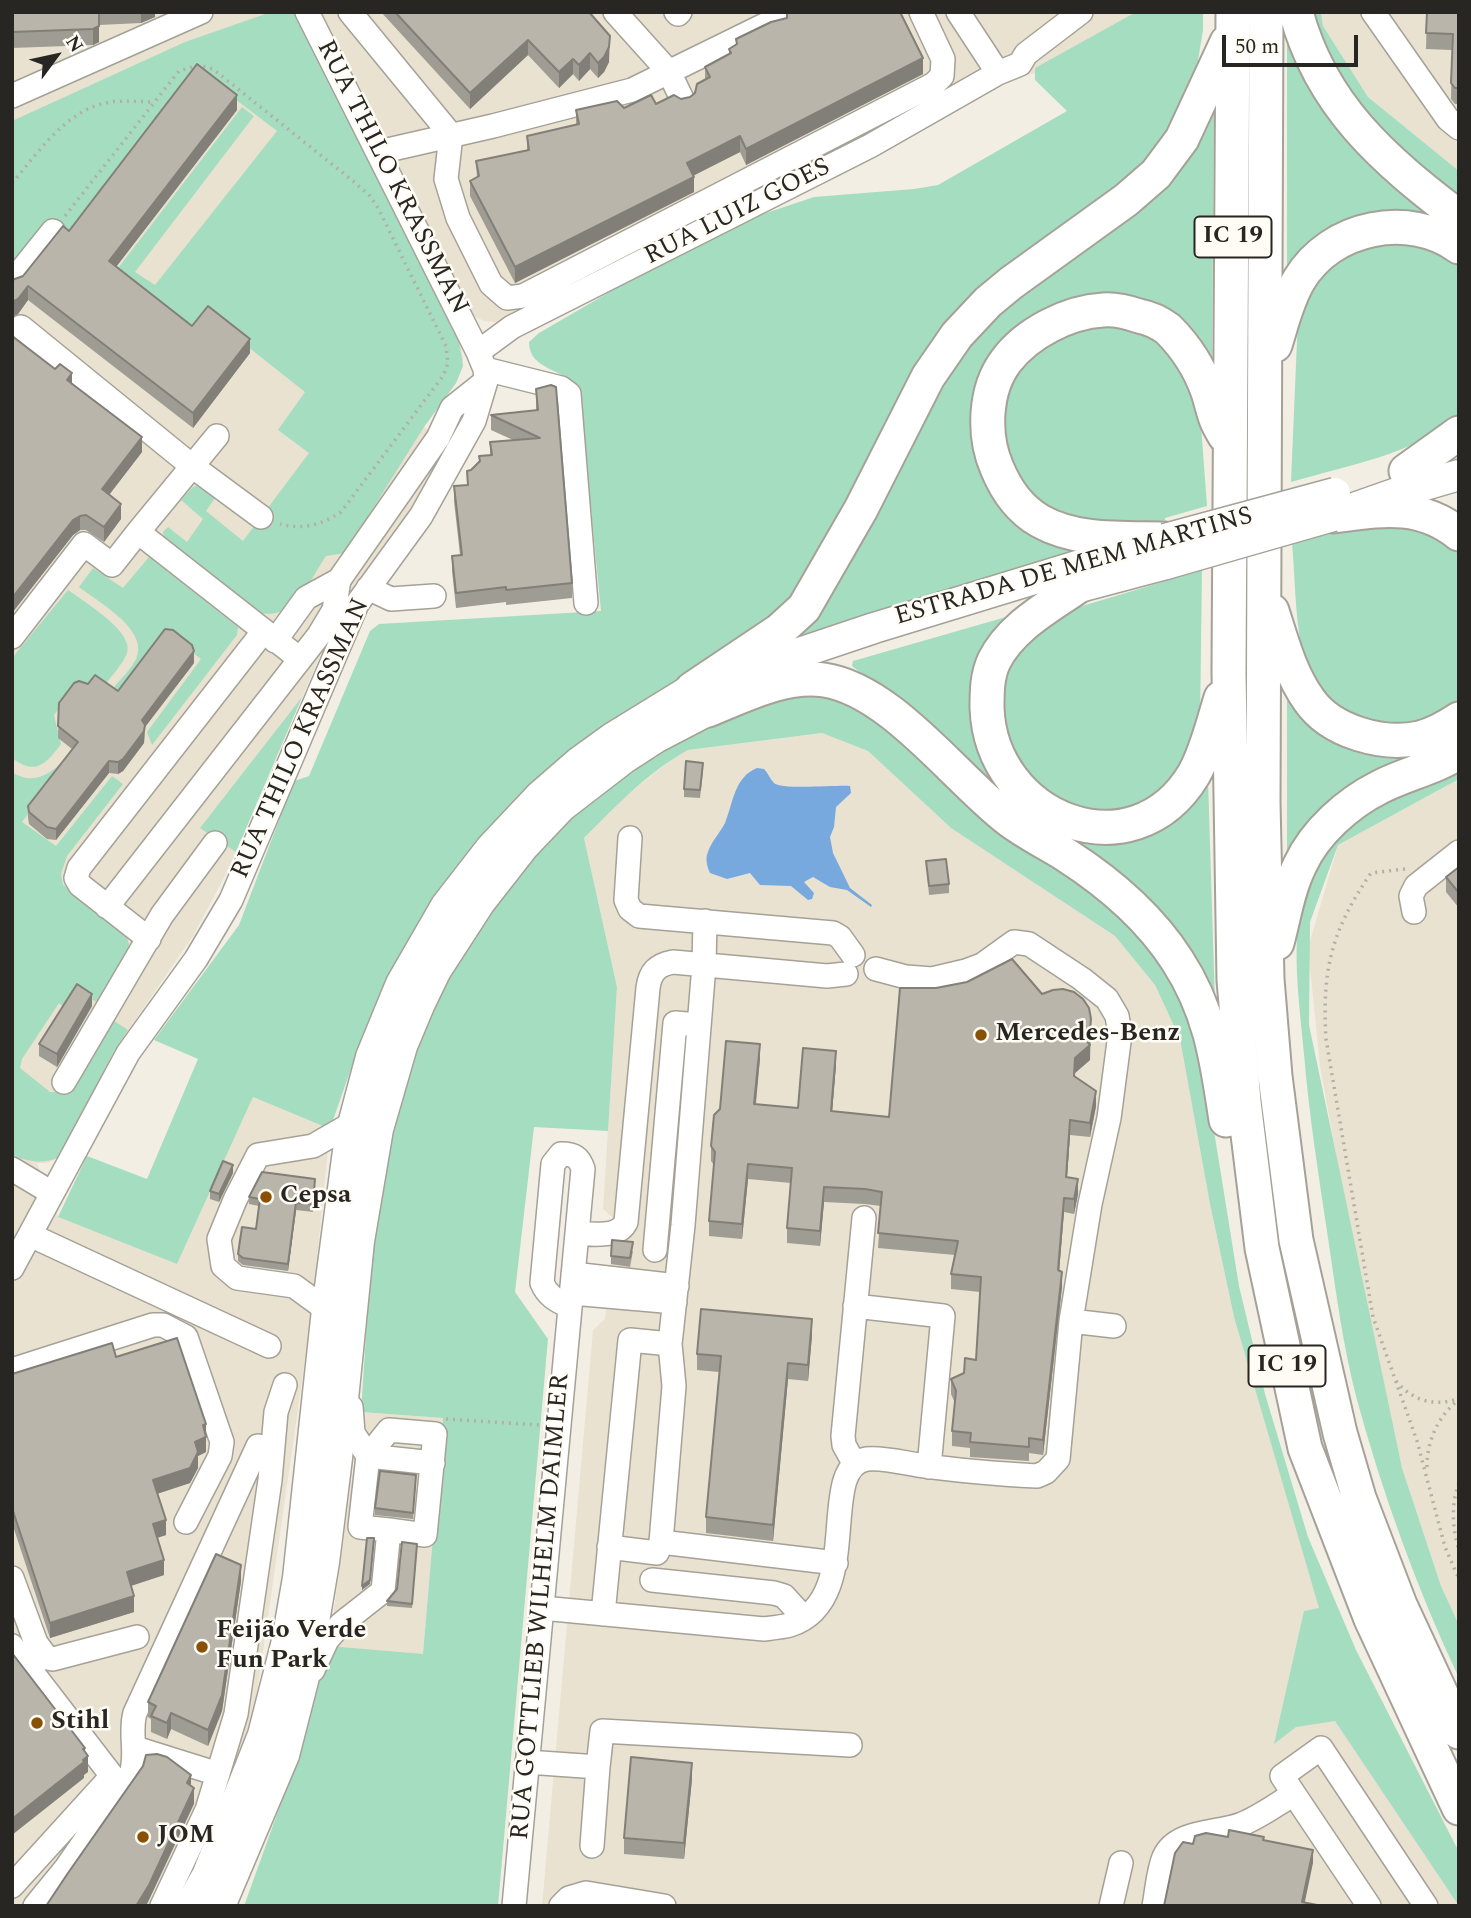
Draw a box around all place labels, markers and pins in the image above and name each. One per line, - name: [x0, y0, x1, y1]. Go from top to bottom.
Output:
- place label: Mercedes-Benz: [995, 1019, 1180, 1051]
- marker: Mercedes-Benz: [973, 1027, 989, 1043]
- place label: Cepsa: [280, 1181, 351, 1213]
- marker: Cepsa: [258, 1189, 274, 1205]
- place label: Feijão Verde Fun Park: [216, 1616, 366, 1678]
- marker: Feijão Verde Fun Park: [194, 1639, 210, 1655]
- place label: Stihl: [51, 1707, 109, 1739]
- marker: Stihl: [29, 1715, 45, 1731]
- place label: JOM: [157, 1821, 215, 1853]
- marker: JOM: [135, 1829, 151, 1845]

